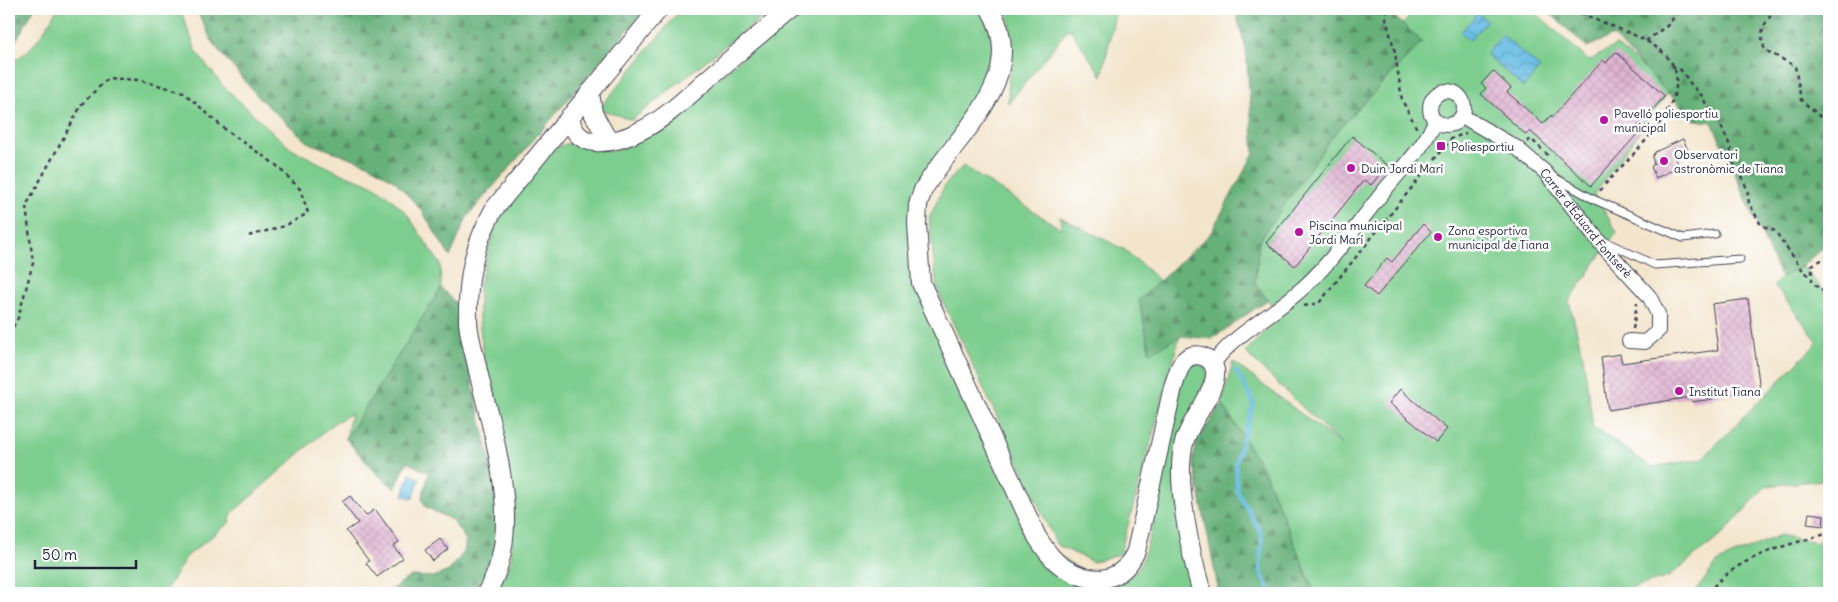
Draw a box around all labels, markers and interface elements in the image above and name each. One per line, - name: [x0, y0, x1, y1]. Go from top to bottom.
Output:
- place label: Pavelló poliesportiu municipal: [1614, 106, 1718, 135]
- marker: Pavelló poliesportiu municipal: [1598, 114, 1610, 126]
- place label: Poliesportiu: [1451, 139, 1514, 154]
- marker: Poliesportiu: [1435, 140, 1447, 152]
- place label: Observatori astronòmic de Tiana: [1674, 147, 1784, 176]
- marker: Observatori astronòmic de Tiana: [1658, 155, 1670, 167]
- place label: Duin Jordi Marí: [1361, 161, 1444, 176]
- marker: Duin Jordi Marí: [1345, 162, 1357, 174]
- street label: Carrer d'Eduard Fontserè: [1537, 165, 1636, 281]
- place label: Piscina municipal Jordi Marí: [1309, 218, 1402, 247]
- place label: Zona esportiva municipal de Tiana: [1448, 223, 1549, 252]
- marker: Piscina municipal Jordi Marí: [1293, 226, 1305, 238]
- marker: Zona esportiva municipal de Tiana: [1432, 231, 1444, 243]
- place label: Institut Tiana: [1689, 384, 1761, 399]
- marker: Institut Tiana: [1673, 385, 1685, 397]
- scale bar: [35, 537, 136, 569]
- text: 50 m: [42, 545, 77, 564]

